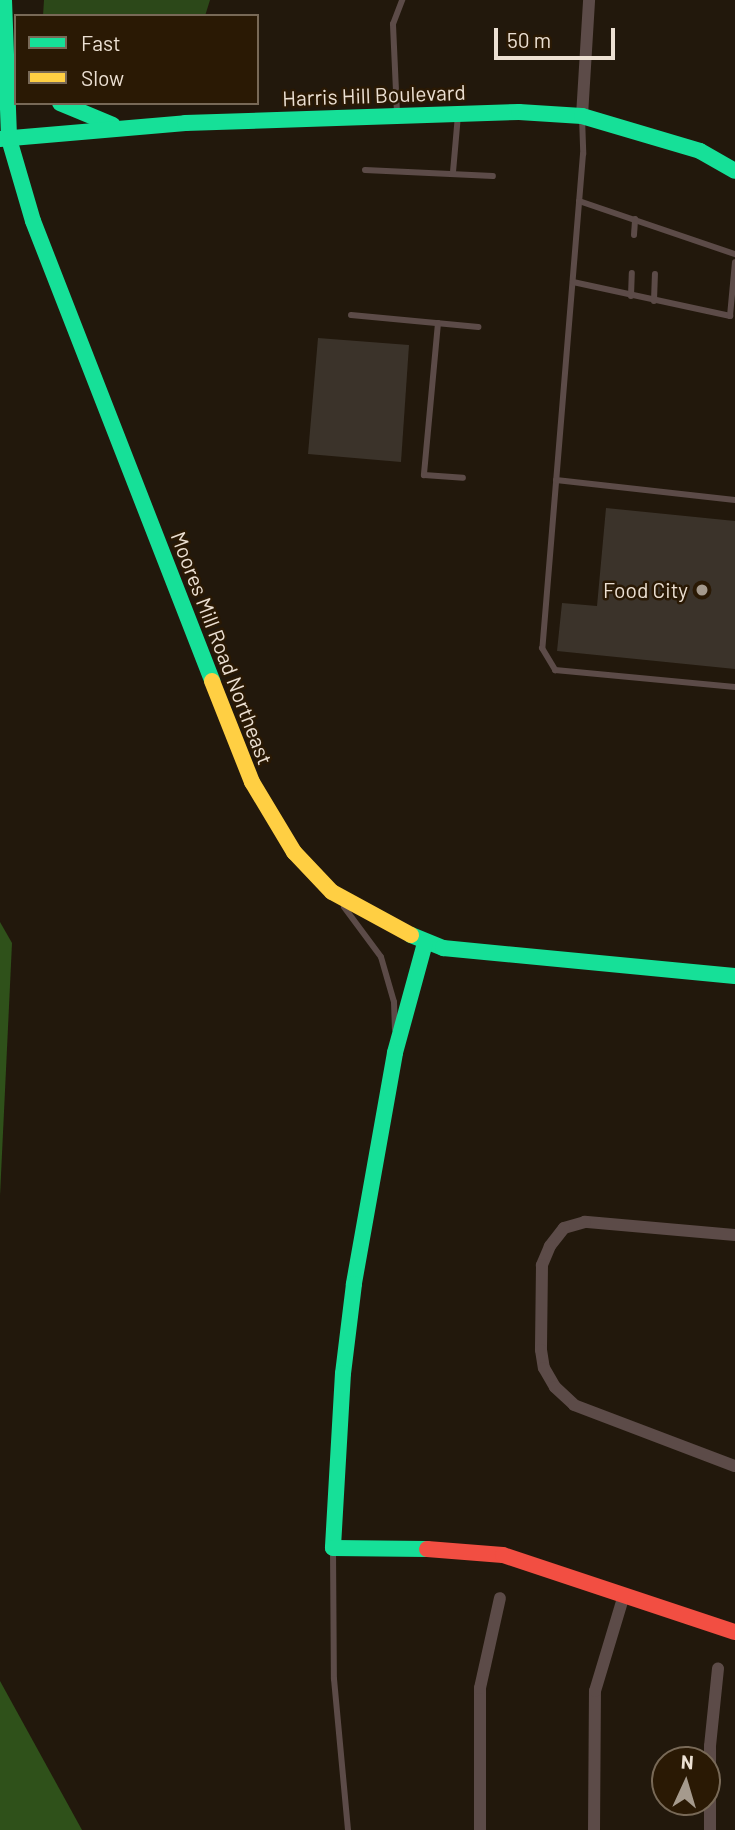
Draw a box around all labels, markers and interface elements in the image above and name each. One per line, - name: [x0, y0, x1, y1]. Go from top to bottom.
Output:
- legend: [14, 14, 259, 105]
- scale bar: [497, 14, 618, 58]
- text: 50 m: [507, 27, 551, 52]
- text: Fast: [81, 30, 121, 55]
- text: Slow: [81, 65, 124, 90]
- street label: Harris Hill Boulevard: [282, 79, 466, 111]
- street label: Moores Mill Road Northeast: [166, 528, 278, 768]
- place label: Food City: [603, 577, 688, 603]
- marker: Food City: [694, 582, 710, 598]
- north arrow: [651, 1746, 721, 1816]
- text: N: [680, 1750, 694, 1773]

